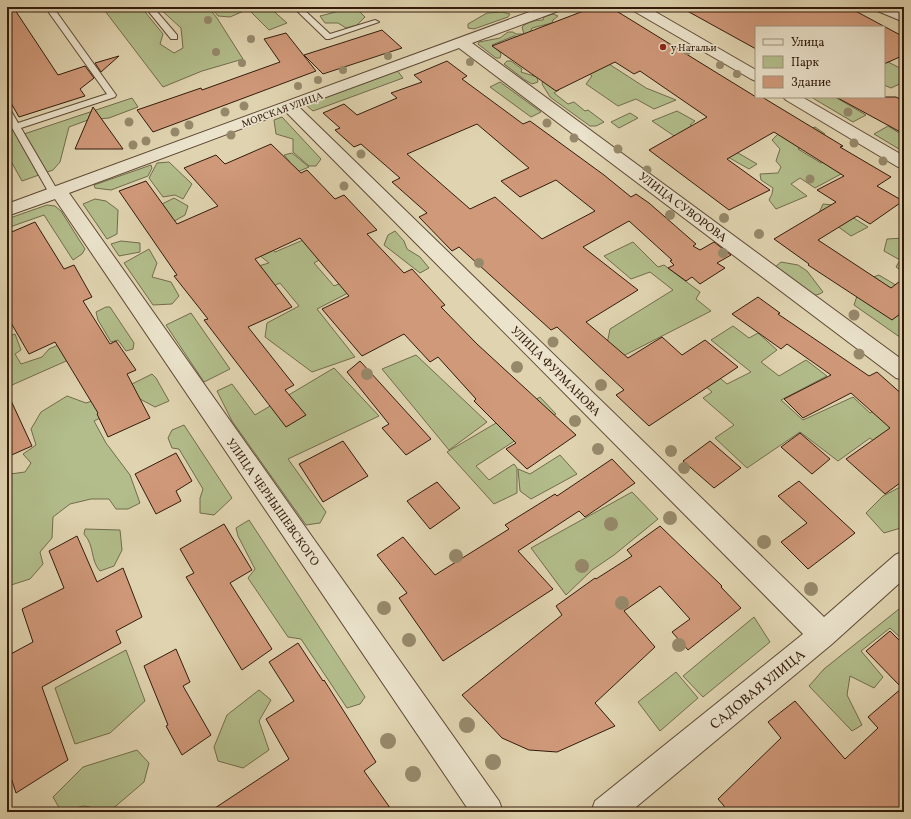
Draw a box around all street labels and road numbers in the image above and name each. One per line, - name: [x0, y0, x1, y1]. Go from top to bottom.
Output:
- street label: МОРСКАЯ УЛИЦА: [240, 89, 325, 131]
- street label: УЛИЦА СУВОРОВА: [635, 169, 730, 247]
- street label: УЛИЦА ФУРМАНОВА: [507, 323, 604, 421]
- street label: УЛИЦА ЧЕРНЫШЕВСКОГО: [222, 436, 323, 570]
- street label: САДОВАЯ УЛИЦА: [706, 646, 810, 735]

